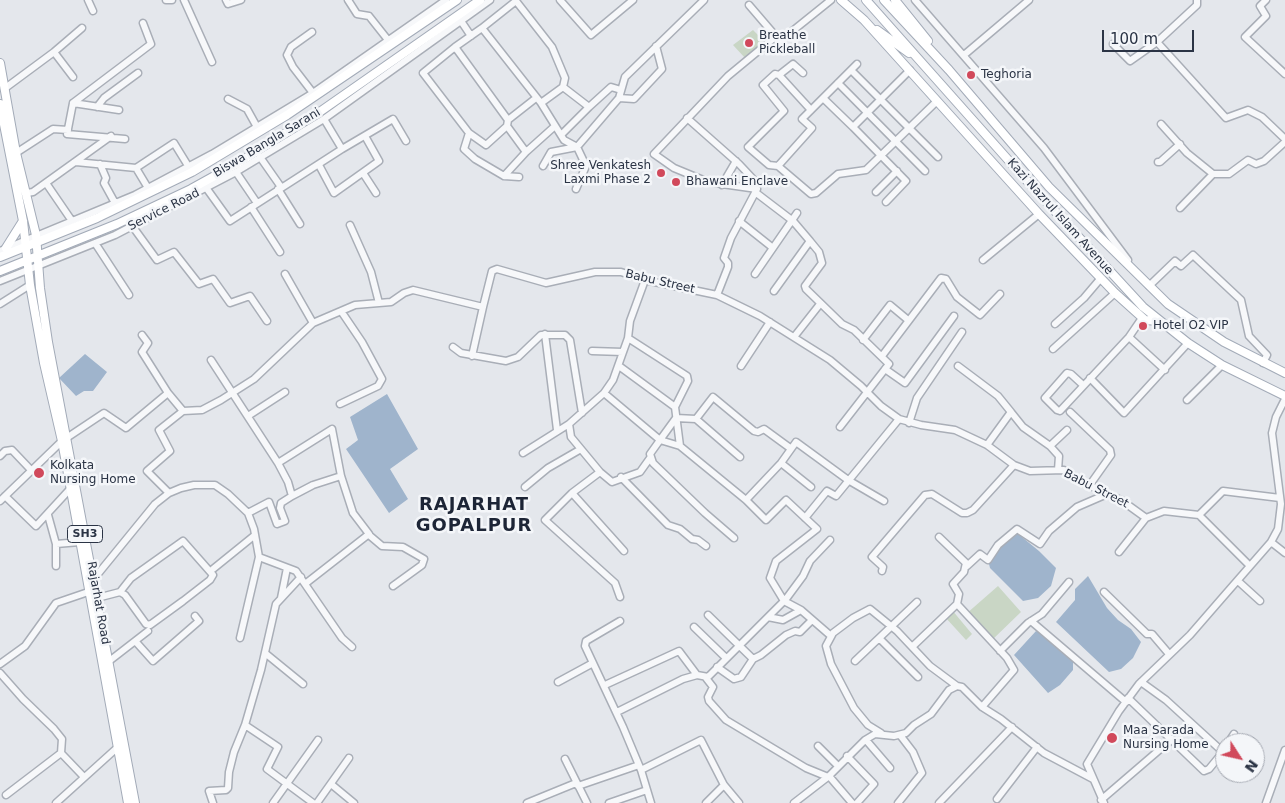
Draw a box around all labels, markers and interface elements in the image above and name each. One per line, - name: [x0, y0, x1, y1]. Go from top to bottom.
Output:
- scale bar: [1105, 20, 1198, 52]
- place label: Breathe Pickleball: [759, 29, 815, 57]
- text: 100 m: [1110, 30, 1158, 48]
- marker: Breathe Pickleball: [743, 37, 755, 49]
- place label: Teghoria: [981, 68, 1032, 82]
- marker: Teghoria: [965, 69, 977, 81]
- street label: Biswa Bangla Sarani: [211, 105, 323, 181]
- street label: Kazi Nazrul Islam Avenue: [1004, 156, 1116, 278]
- place label: Shree Venkatesh Laxmi Phase 2: [550, 159, 651, 187]
- marker: Shree Venkatesh Laxmi Phase 2: [655, 167, 667, 179]
- place label: Bhawani Enclave: [686, 175, 788, 189]
- marker: Bhawani Enclave: [670, 176, 682, 188]
- street label: Service Road: [126, 186, 202, 234]
- street label: Babu Street: [624, 267, 696, 297]
- place label: Hotel O2 VIP: [1153, 319, 1228, 333]
- marker: Hotel O2 VIP: [1137, 320, 1149, 332]
- place label: Kolkata Nursing Home: [50, 459, 136, 487]
- marker: Kolkata Nursing Home: [32, 466, 46, 480]
- street label: Babu Street: [1061, 466, 1131, 512]
- district label: RAJARHAT GOPALPUR: [415, 494, 533, 536]
- road number: SH3: [68, 526, 102, 542]
- street label: Rajarhat Road: [84, 560, 112, 646]
- place label: Maa Sarada Nursing Home: [1123, 724, 1209, 752]
- marker: Maa Sarada Nursing Home: [1105, 731, 1119, 745]
- north arrow: [1215, 733, 1265, 783]
- text: N: [1242, 757, 1261, 775]

